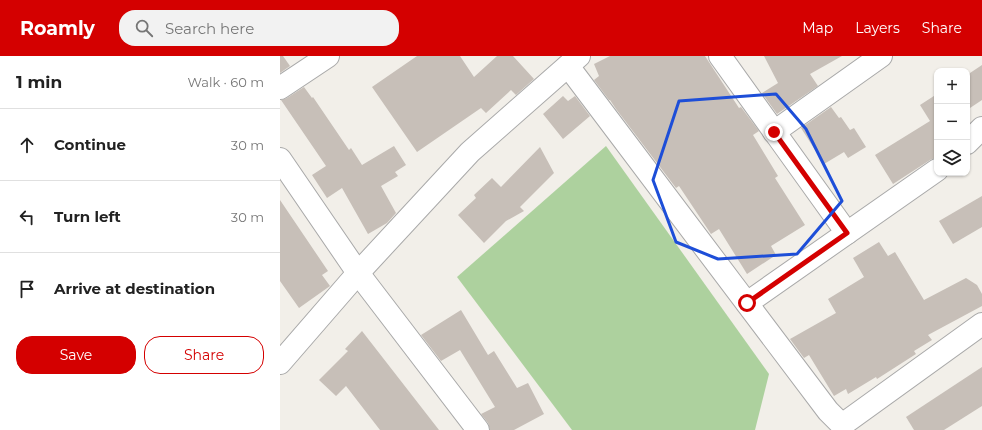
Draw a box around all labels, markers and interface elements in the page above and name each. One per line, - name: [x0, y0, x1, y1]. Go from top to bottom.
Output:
- search box: [119, 10, 399, 46]
- text: Roamly: [20, 17, 95, 40]
- icon: search: [133, 17, 155, 39]
- text: Search here: [165, 19, 254, 38]
- text: Map: [802, 19, 833, 37]
- text: Layers: [855, 19, 900, 37]
- text: Share: [922, 19, 962, 37]
- map controls: [934, 68, 970, 176]
- button: +: [934, 68, 970, 104]
- text: 1 min: [16, 72, 62, 92]
- text: Walk · 60 m: [188, 74, 264, 90]
- button: −: [934, 104, 970, 140]
- route end: [765, 123, 783, 141]
- icon: ahead: [16, 134, 38, 156]
- text: Continue: [54, 135, 126, 154]
- text: 30 m: [231, 137, 264, 153]
- button: layers: [934, 140, 970, 176]
- icon: left: [16, 206, 38, 228]
- text: Turn left: [54, 207, 121, 226]
- text: 30 m: [231, 209, 264, 225]
- icon: arrive: [16, 278, 38, 300]
- text: Arrive at destination: [54, 279, 215, 298]
- route start: [738, 294, 756, 312]
- button: Save: [16, 336, 136, 374]
- button: Share: [144, 336, 264, 374]

